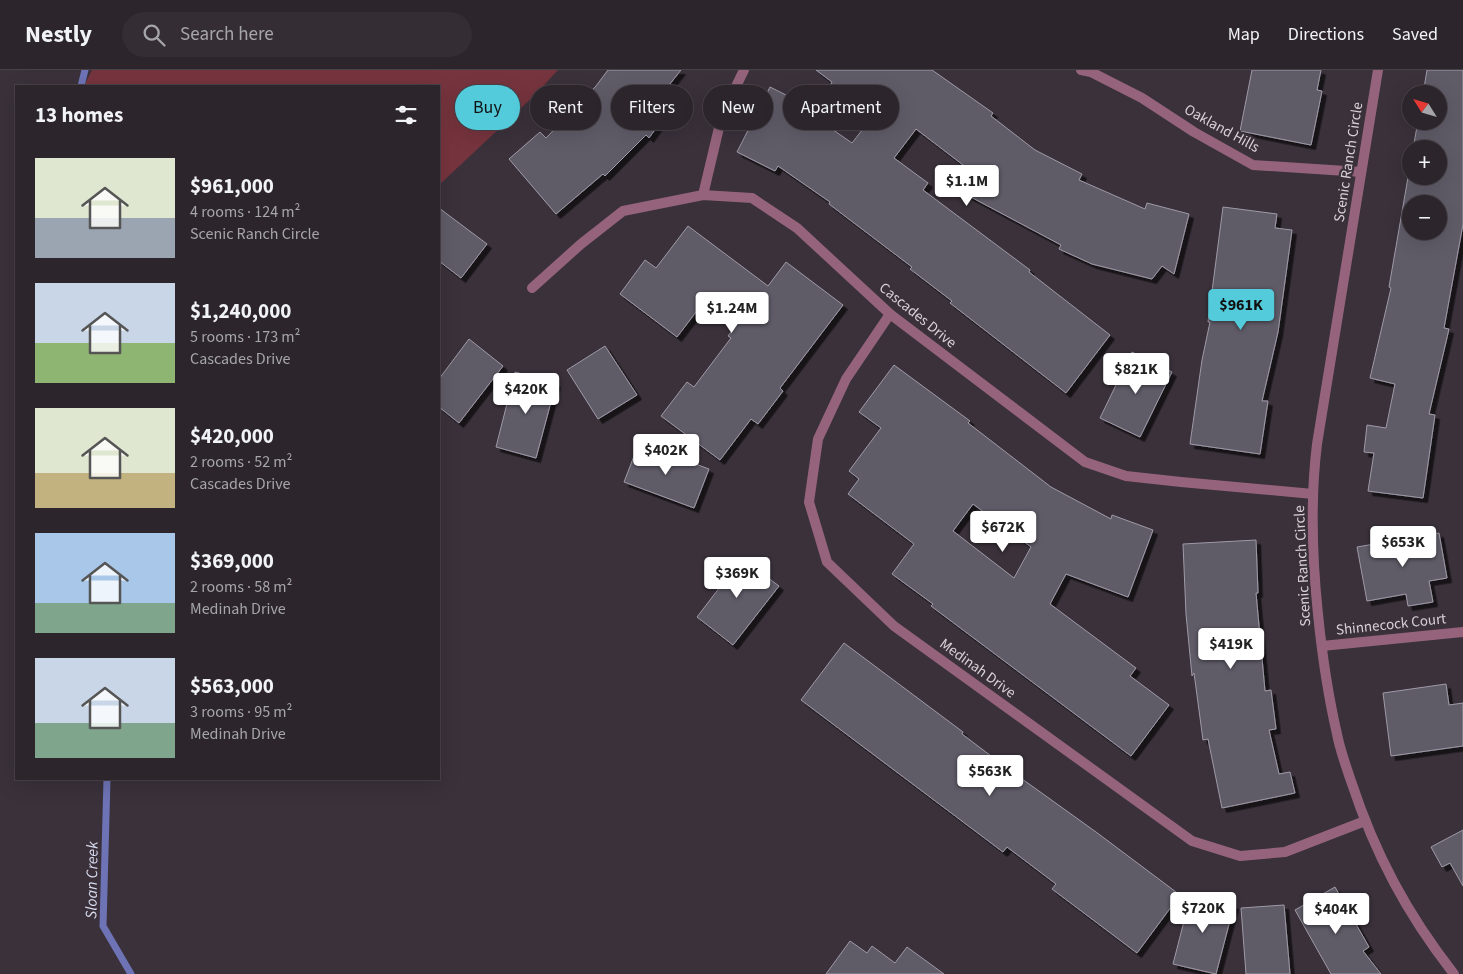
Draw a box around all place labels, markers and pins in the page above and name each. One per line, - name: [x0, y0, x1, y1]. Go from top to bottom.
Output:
- pin: $1.1M: [932, 164, 1002, 207]
- pin: $961K: [1206, 288, 1276, 331]
- pin: $1.24M: [691, 292, 773, 334]
- pin: $821K: [1101, 352, 1171, 395]
- pin: $420K: [491, 372, 561, 415]
- pin: $402K: [631, 434, 701, 476]
- pin: $672K: [968, 510, 1038, 553]
- pin: $653K: [1368, 526, 1438, 568]
- pin: $369K: [702, 556, 772, 599]
- pin: $419K: [1196, 628, 1266, 670]
- pin: $563K: [955, 754, 1025, 797]
- pin: $720K: [1168, 892, 1238, 934]
- pin: $404K: [1301, 892, 1371, 935]

